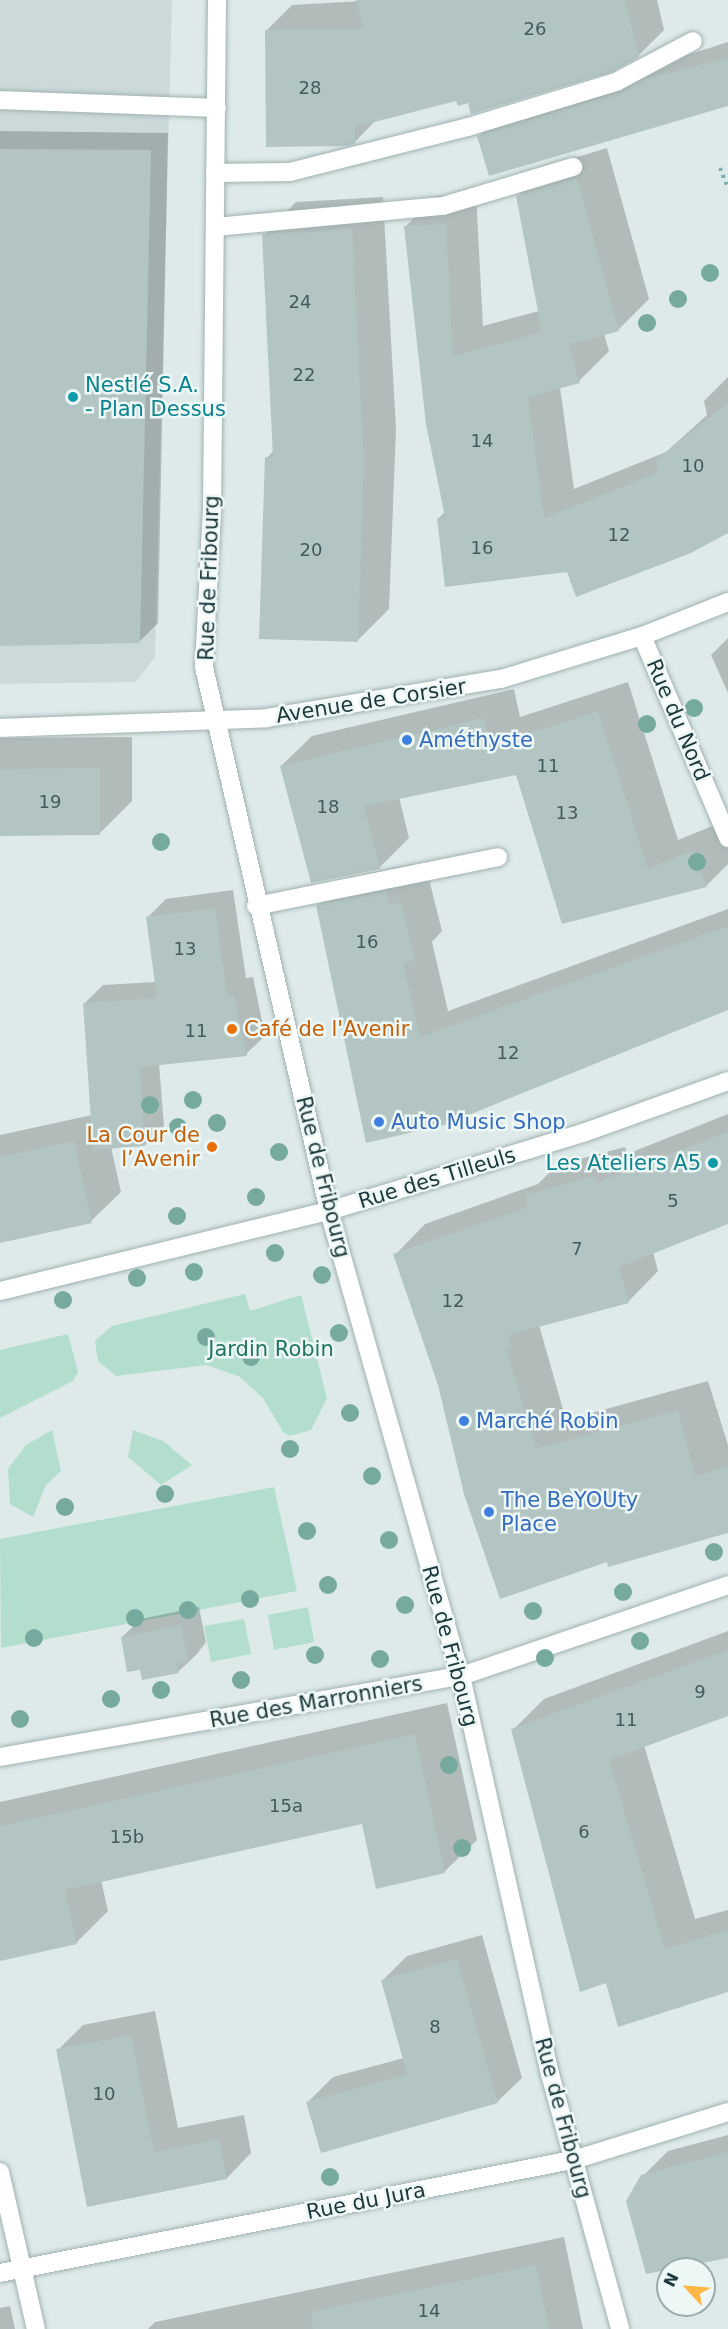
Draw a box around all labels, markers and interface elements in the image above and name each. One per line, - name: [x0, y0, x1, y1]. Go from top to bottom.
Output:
- house number: 26: [524, 18, 546, 40]
- house number: 28: [299, 77, 321, 99]
- house number: 24: [289, 291, 311, 313]
- house number: 22: [293, 364, 315, 386]
- place label: Nestlé S.A. - Plan Dessus: [85, 372, 226, 422]
- marker: Nestlé S.A. - Plan Dessus: [66, 390, 80, 404]
- house number: 14: [471, 430, 493, 452]
- house number: 10: [682, 455, 704, 477]
- street label: Rue de Fribourg: [194, 495, 224, 661]
- house number: 12: [608, 524, 630, 546]
- house number: 16: [471, 537, 493, 559]
- house number: 20: [300, 539, 322, 561]
- street label: Rue du Nord: [641, 655, 715, 785]
- street label: Avenue de Corsier: [274, 674, 468, 728]
- place label: Améthyste: [419, 727, 533, 753]
- marker: Améthyste: [400, 733, 414, 747]
- house number: 11: [537, 755, 559, 777]
- house number: 19: [39, 791, 61, 813]
- house number: 18: [317, 796, 339, 818]
- house number: 13: [556, 802, 578, 824]
- house number: 16: [356, 931, 378, 953]
- house number: 13: [174, 938, 196, 960]
- place label: Café de l'Avenir: [244, 1016, 409, 1042]
- house number: 11: [185, 1020, 207, 1042]
- marker: Café de l'Avenir: [225, 1022, 239, 1036]
- house number: 12: [497, 1042, 519, 1064]
- street label: Rue de Fribourg: [291, 1094, 355, 1260]
- place label: Auto Music Shop: [391, 1109, 566, 1135]
- marker: Auto Music Shop: [372, 1115, 386, 1129]
- place label: La Cour de l’Avenir: [86, 1122, 200, 1172]
- marker: La Cour de l’Avenir: [205, 1140, 219, 1154]
- street label: Rue des Tilleuls: [355, 1142, 519, 1214]
- place label: Les Ateliers A5: [545, 1150, 701, 1176]
- marker: Les Ateliers A5: [706, 1156, 720, 1170]
- house number: 5: [667, 1190, 679, 1212]
- house number: 7: [571, 1238, 583, 1260]
- house number: 12: [442, 1290, 464, 1312]
- park label: Jardin Robin: [208, 1336, 334, 1362]
- place label: Marché Robin: [476, 1408, 619, 1434]
- marker: Marché Robin: [457, 1414, 471, 1428]
- place label: The BeYOUty Place: [501, 1487, 638, 1537]
- marker: The BeYOUty Place: [482, 1505, 496, 1519]
- street label: Rue de Fribourg: [416, 1563, 484, 1729]
- street label: Rue des Marronniers: [208, 1671, 424, 1733]
- house number: 9: [694, 1681, 706, 1703]
- house number: 11: [615, 1709, 637, 1731]
- house number: 15a: [269, 1795, 303, 1817]
- house number: 6: [578, 1821, 590, 1843]
- house number: 15b: [110, 1826, 144, 1848]
- house number: 8: [429, 2016, 441, 2038]
- street label: Rue de Fribourg: [529, 2035, 597, 2201]
- house number: 10: [93, 2083, 115, 2105]
- street label: Rue du Jura: [304, 2177, 428, 2225]
- north arrow: [656, 2257, 716, 2317]
- text: N: [660, 2270, 683, 2290]
- house number: 14: [418, 2300, 440, 2322]

